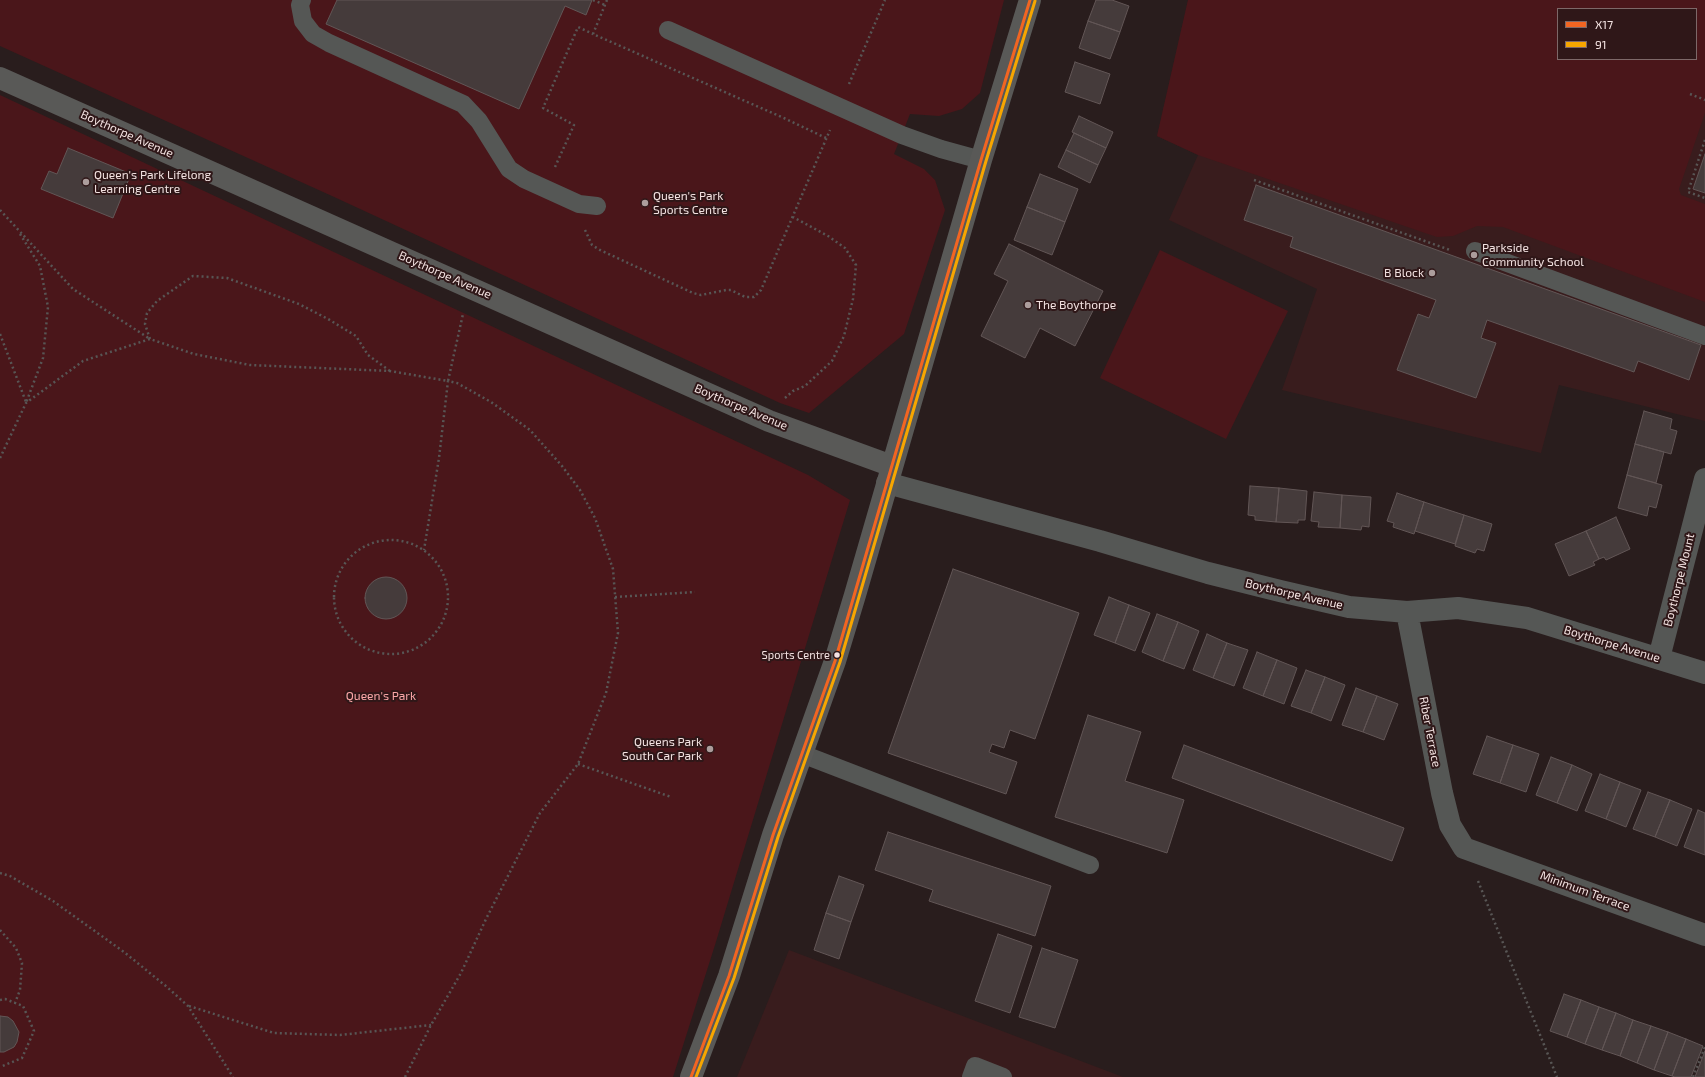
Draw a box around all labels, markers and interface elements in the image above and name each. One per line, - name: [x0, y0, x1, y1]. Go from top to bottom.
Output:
- legend: [1557, 8, 1697, 60]
- text: X17: [1595, 17, 1613, 31]
- text: 91: [1595, 37, 1607, 51]
- street label: Boythorpe Avenue: [78, 107, 176, 161]
- place label: Queen's Park Lifelong Learning Centre: [94, 168, 211, 196]
- marker: Queen's Park Lifelong Learning Centre: [81, 177, 91, 187]
- place label: Queen's Park Sports Centre: [653, 189, 728, 217]
- marker: Queen's Park Sports Centre: [640, 198, 650, 208]
- place label: Parkside Community School: [1482, 241, 1584, 269]
- street label: Boythorpe Avenue: [396, 248, 494, 302]
- marker: Parkside Community School: [1469, 250, 1479, 260]
- place label: B Block: [1384, 266, 1424, 280]
- marker: B Block: [1427, 268, 1437, 278]
- place label: The Boythorpe: [1036, 298, 1116, 312]
- marker: The Boythorpe: [1023, 300, 1033, 310]
- street label: Boythorpe Avenue: [692, 381, 790, 433]
- street label: Boythorpe Mount: [1660, 532, 1698, 628]
- street label: Boythorpe Avenue: [1244, 576, 1344, 612]
- street label: Boythorpe Avenue: [1562, 622, 1662, 666]
- place label: Sports Centre: [762, 648, 830, 662]
- marker: Sports Centre: [832, 650, 842, 660]
- park label: Queen's Park: [346, 689, 416, 703]
- street label: Riber Terrace: [1416, 695, 1444, 769]
- place label: Queens Park South Car Park: [622, 735, 702, 763]
- marker: Queens Park South Car Park: [705, 744, 715, 754]
- street label: Minimum Terrace: [1538, 868, 1632, 914]

